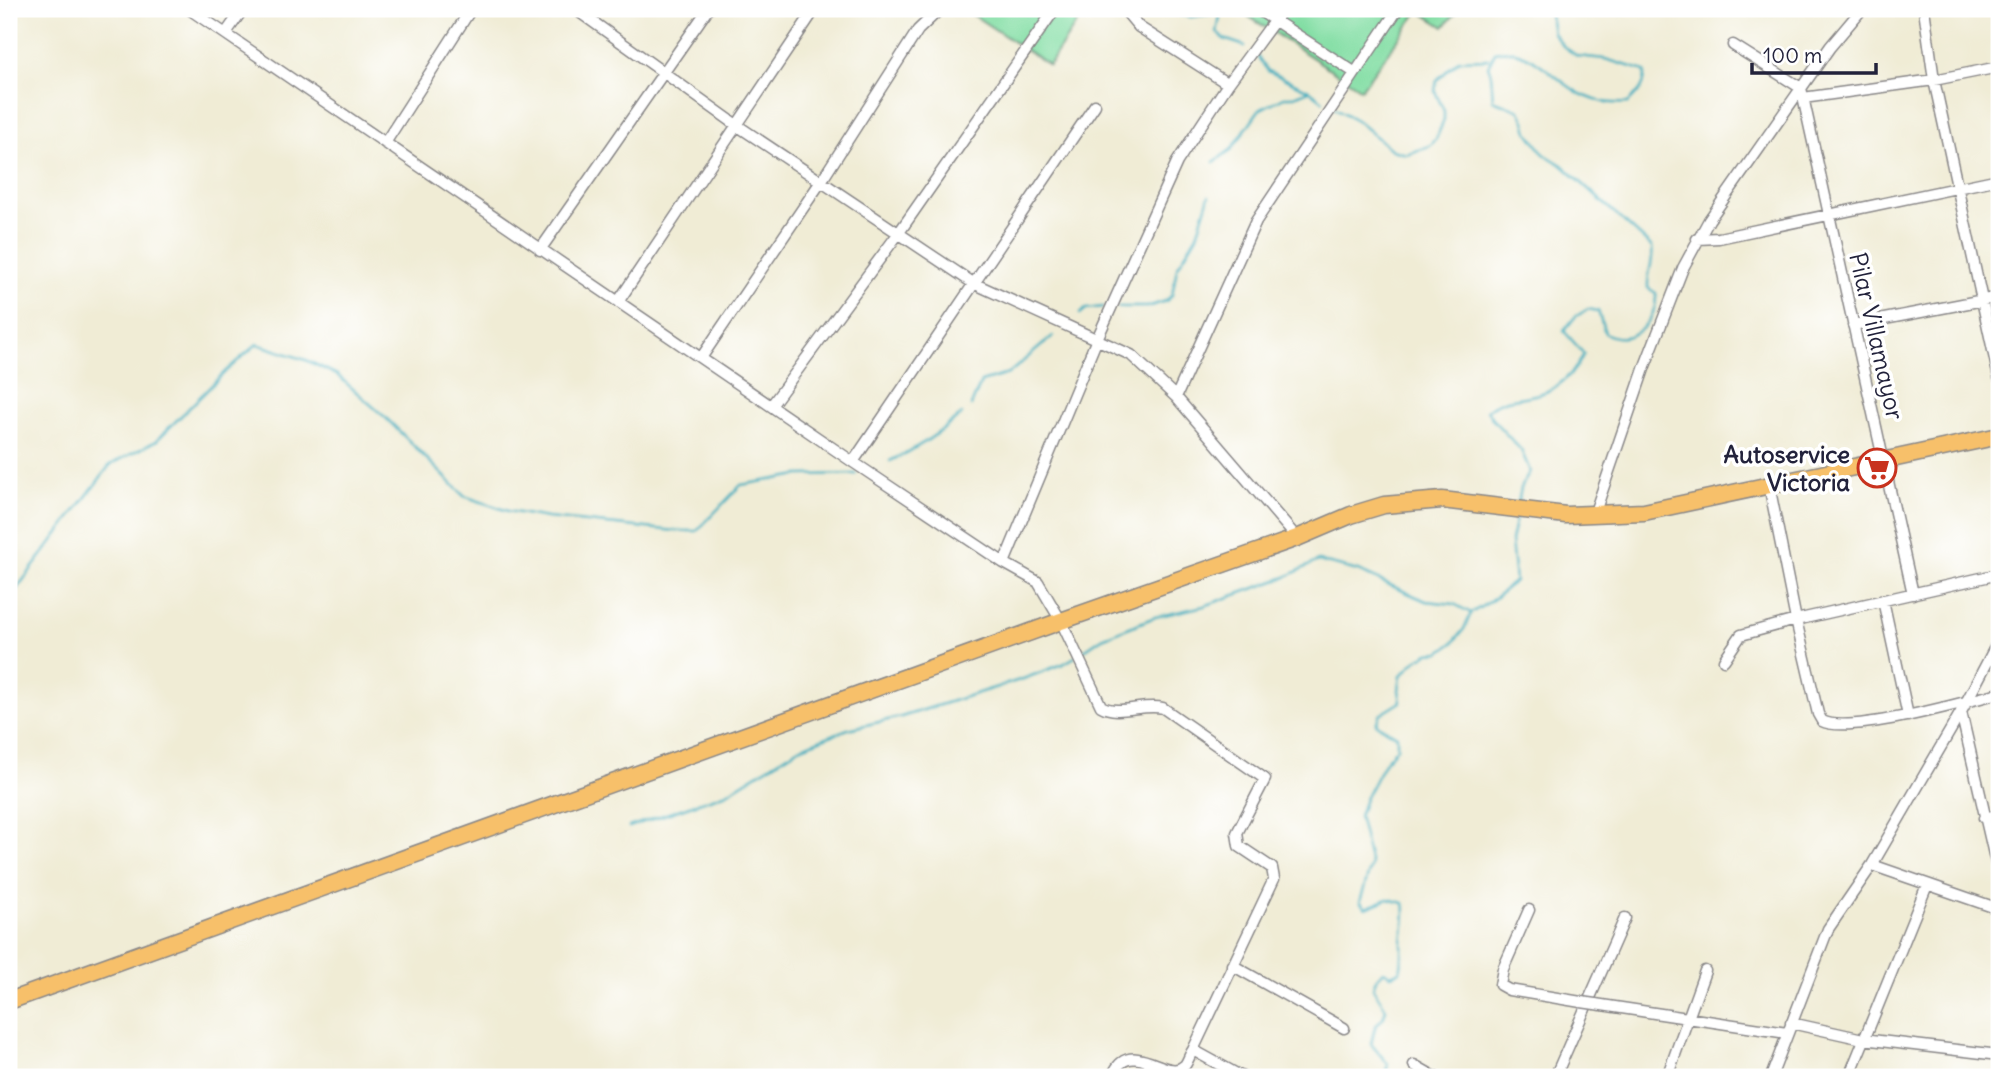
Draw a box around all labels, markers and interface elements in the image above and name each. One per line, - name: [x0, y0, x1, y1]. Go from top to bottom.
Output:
- scale bar: [1752, 32, 1877, 76]
- text: 100 m: [1763, 42, 1822, 69]
- street label: Pilar Villamayor: [1843, 249, 1911, 423]
- place label: Autoservice Victoria: [1724, 439, 1850, 497]
- supermarket icon: Autoservice Victoria: [1856, 447, 1898, 489]

